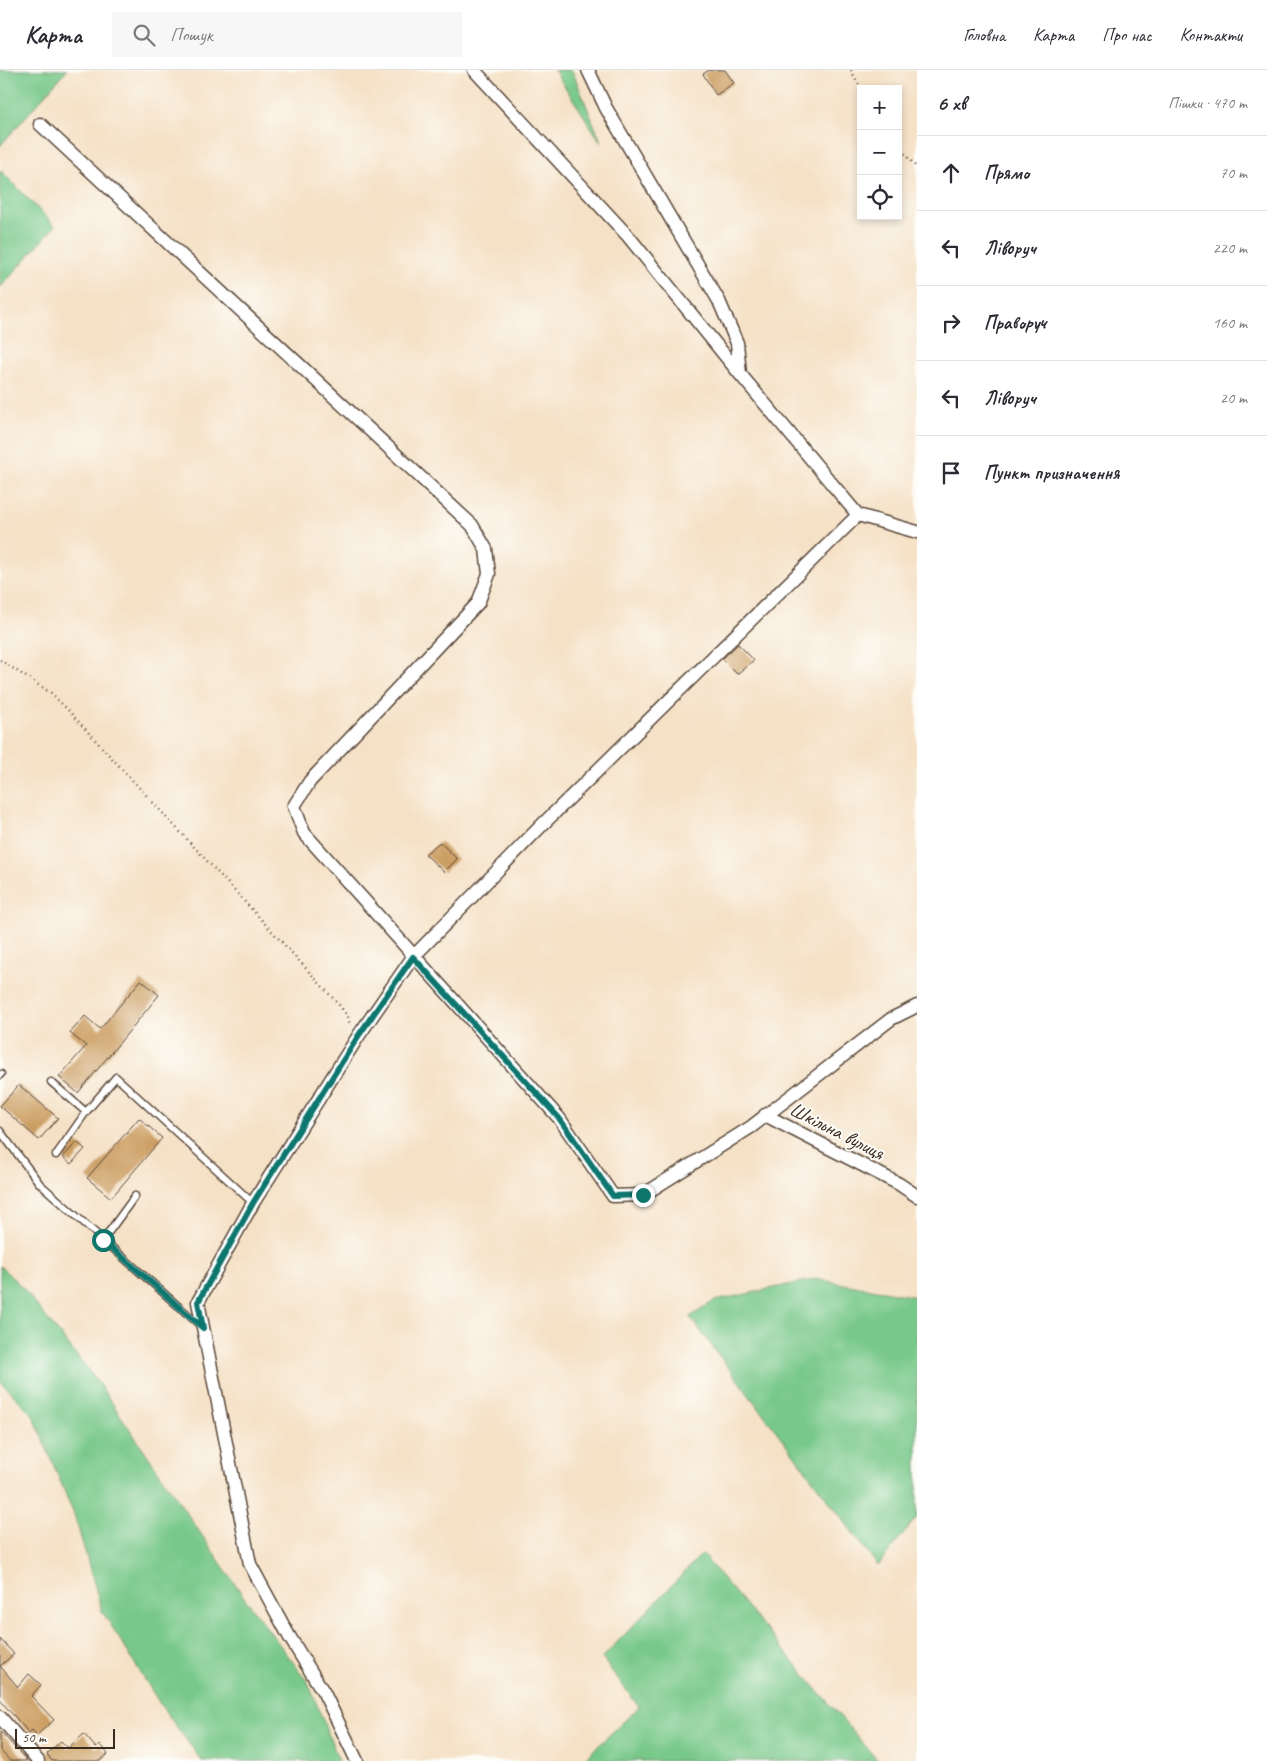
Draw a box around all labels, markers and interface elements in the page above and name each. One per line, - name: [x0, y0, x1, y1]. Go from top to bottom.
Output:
- search box: [112, 12, 462, 57]
- text: Карта: [25, 20, 82, 50]
- icon: search: [130, 21, 158, 49]
- text: Пошук: [170, 23, 213, 47]
- text: Головна: [963, 24, 1005, 46]
- text: Карта: [1033, 24, 1074, 46]
- text: Про нас: [1102, 24, 1152, 46]
- text: Контакти: [1180, 24, 1242, 46]
- map controls: [857, 85, 902, 220]
- button: +: [857, 85, 902, 130]
- text: 6 хв: [937, 90, 966, 116]
- text: Пішки · 470 m: [1168, 93, 1247, 113]
- button: −: [857, 130, 902, 175]
- icon: ahead: [937, 159, 965, 187]
- text: Прямо: [984, 161, 1029, 185]
- text: 70 m: [1220, 163, 1247, 183]
- button: locate: [857, 175, 902, 220]
- icon: left: [937, 234, 965, 262]
- text: Ліворуч: [984, 236, 1036, 260]
- text: 220 m: [1213, 238, 1247, 258]
- icon: right: [937, 309, 965, 337]
- text: Праворуч: [984, 311, 1046, 335]
- text: 160 m: [1213, 313, 1247, 333]
- icon: left: [937, 384, 965, 412]
- text: Ліворуч: [984, 386, 1036, 410]
- text: 20 m: [1220, 388, 1247, 408]
- icon: arrive: [937, 459, 965, 487]
- text: Пункт призначення: [984, 461, 1119, 485]
- street label: Шкільна вулиця: [786, 1097, 889, 1166]
- route end: [632, 1184, 655, 1207]
- route start: [92, 1229, 115, 1252]
- scale bar: [15, 1726, 115, 1749]
- text: 50 m: [22, 1729, 46, 1746]

